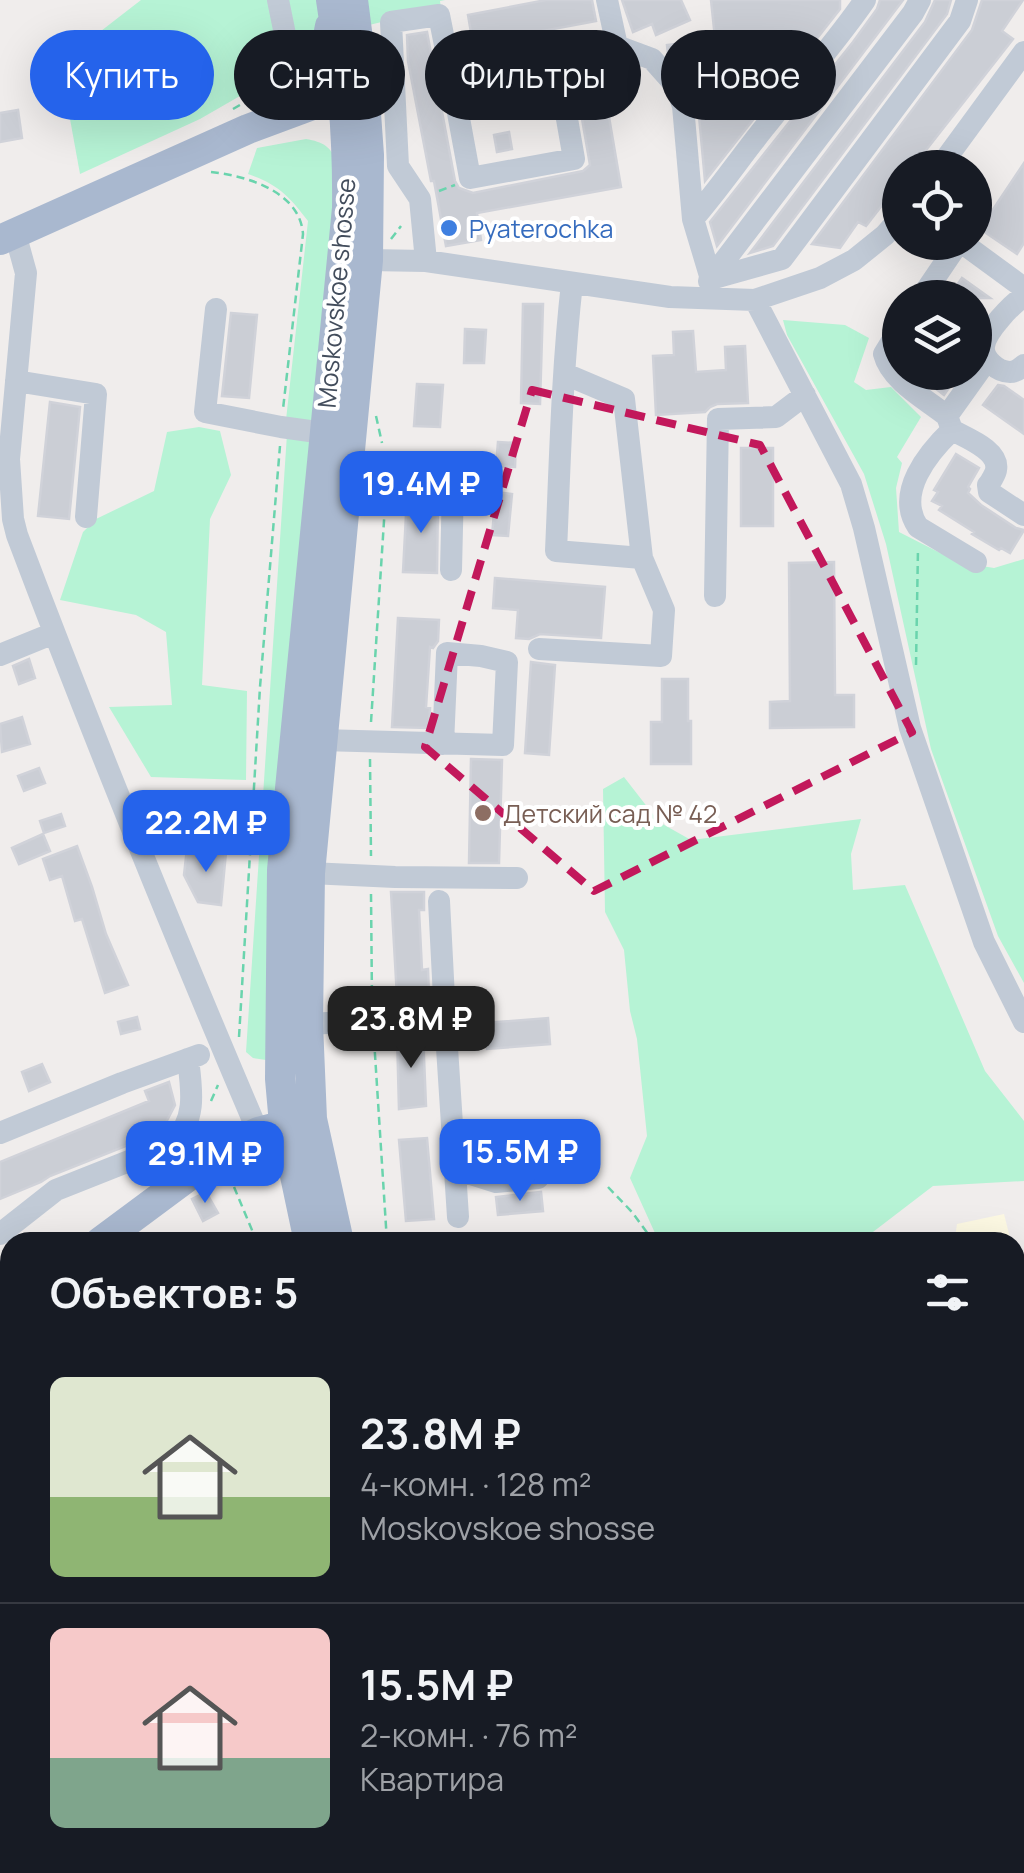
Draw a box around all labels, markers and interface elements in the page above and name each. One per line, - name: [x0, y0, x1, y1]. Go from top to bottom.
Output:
- chip: Купить: [30, 30, 214, 120]
- chip: Снять: [234, 30, 405, 120]
- chip: Фильтры: [425, 30, 641, 120]
- chip: Новое: [661, 30, 836, 120]
- map controls: [882, 150, 992, 390]
- button: locate: [882, 150, 992, 260]
- street label: Moskovskoe shosse: [309, 177, 363, 409]
- place label: Pyaterochka: [469, 211, 613, 246]
- marker: Pyaterochka: [438, 217, 460, 239]
- button: layers: [882, 280, 992, 390]
- pin: 19.4M ₽: [329, 451, 513, 536]
- text: 19.4M ₽: [362, 461, 480, 505]
- pin: 22.2M ₽: [114, 790, 298, 875]
- place label: Детский сад № 42: [503, 796, 717, 831]
- text: 22.2M ₽: [145, 800, 267, 844]
- marker: Детский сад № 42: [472, 802, 494, 824]
- pin: 23.8M ₽: [319, 986, 503, 1071]
- text: 23.8M ₽: [350, 996, 472, 1040]
- pin: 15.5M ₽: [428, 1119, 612, 1204]
- pin: 29.1M ₽: [113, 1121, 297, 1206]
- text: 15.5M ₽: [462, 1129, 578, 1173]
- text: 29.1M ₽: [148, 1131, 262, 1175]
- text: Объектов: 5: [50, 1263, 298, 1321]
- icon: filters: [920, 1265, 975, 1320]
- text: 23.8M ₽: [360, 1404, 521, 1462]
- icon: home: [130, 1417, 250, 1537]
- text: 4-комн. · 128 m²: [360, 1462, 592, 1506]
- text: Moskovskoe shosse: [360, 1506, 655, 1550]
- text: 15.5M ₽: [360, 1655, 513, 1713]
- icon: home: [130, 1668, 250, 1788]
- text: 2-комн. · 76 m²: [360, 1713, 578, 1757]
- text: Квартира: [360, 1757, 504, 1801]

